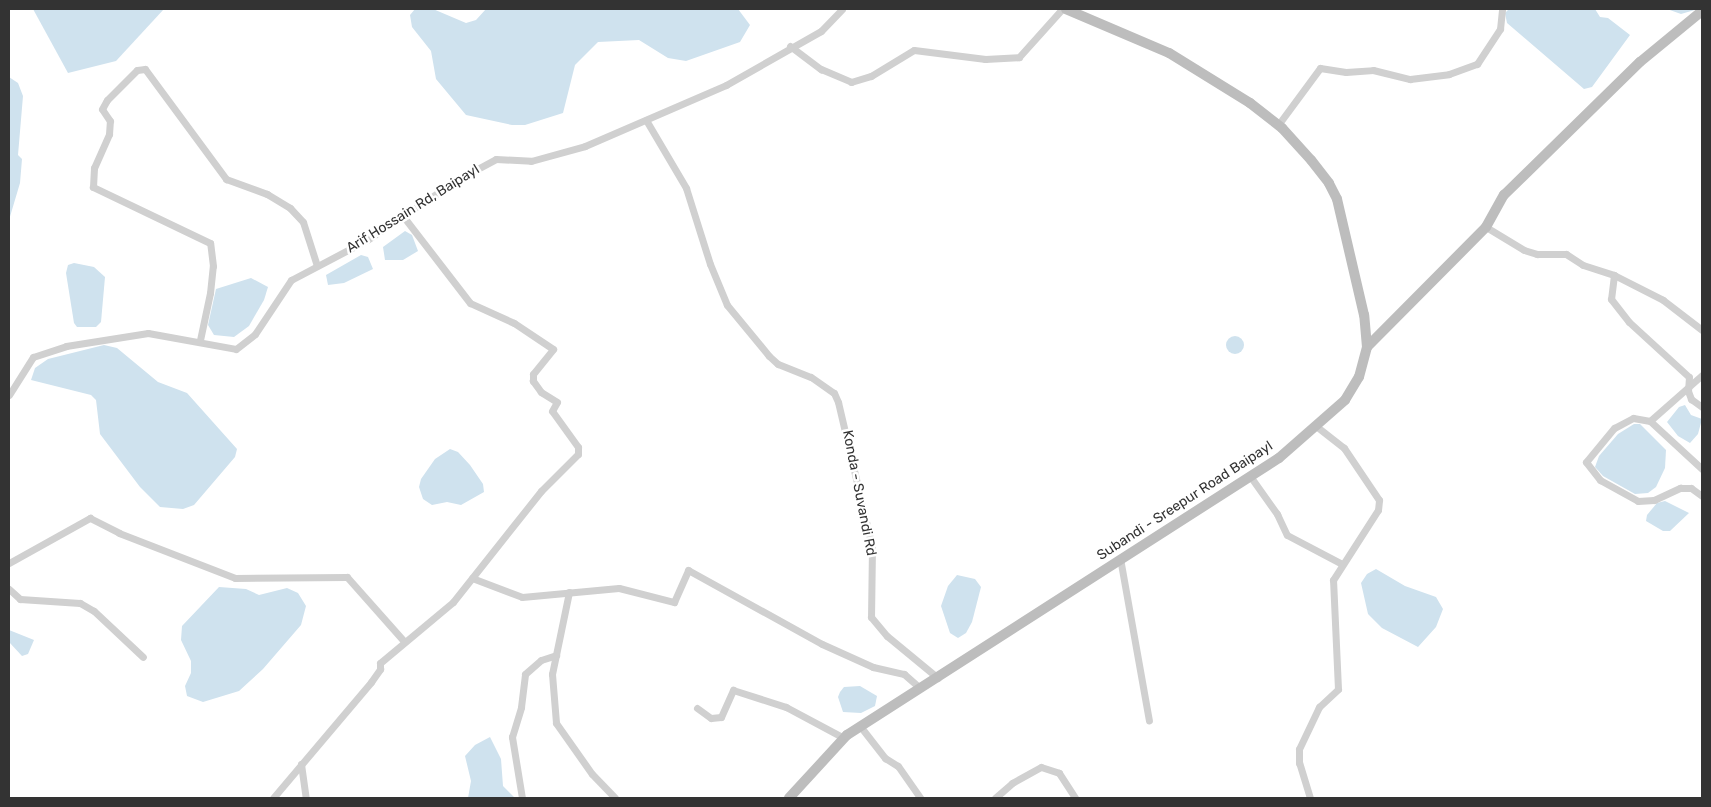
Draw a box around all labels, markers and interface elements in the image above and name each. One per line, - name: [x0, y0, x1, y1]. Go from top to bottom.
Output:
- street label: Arif Hossain Rd, Baipayl: [343, 161, 483, 257]
- street label: Konda - Suvandi Rd: [839, 429, 879, 557]
- street label: Subandi - Sreepur Road Baipayl: [1094, 438, 1276, 564]

